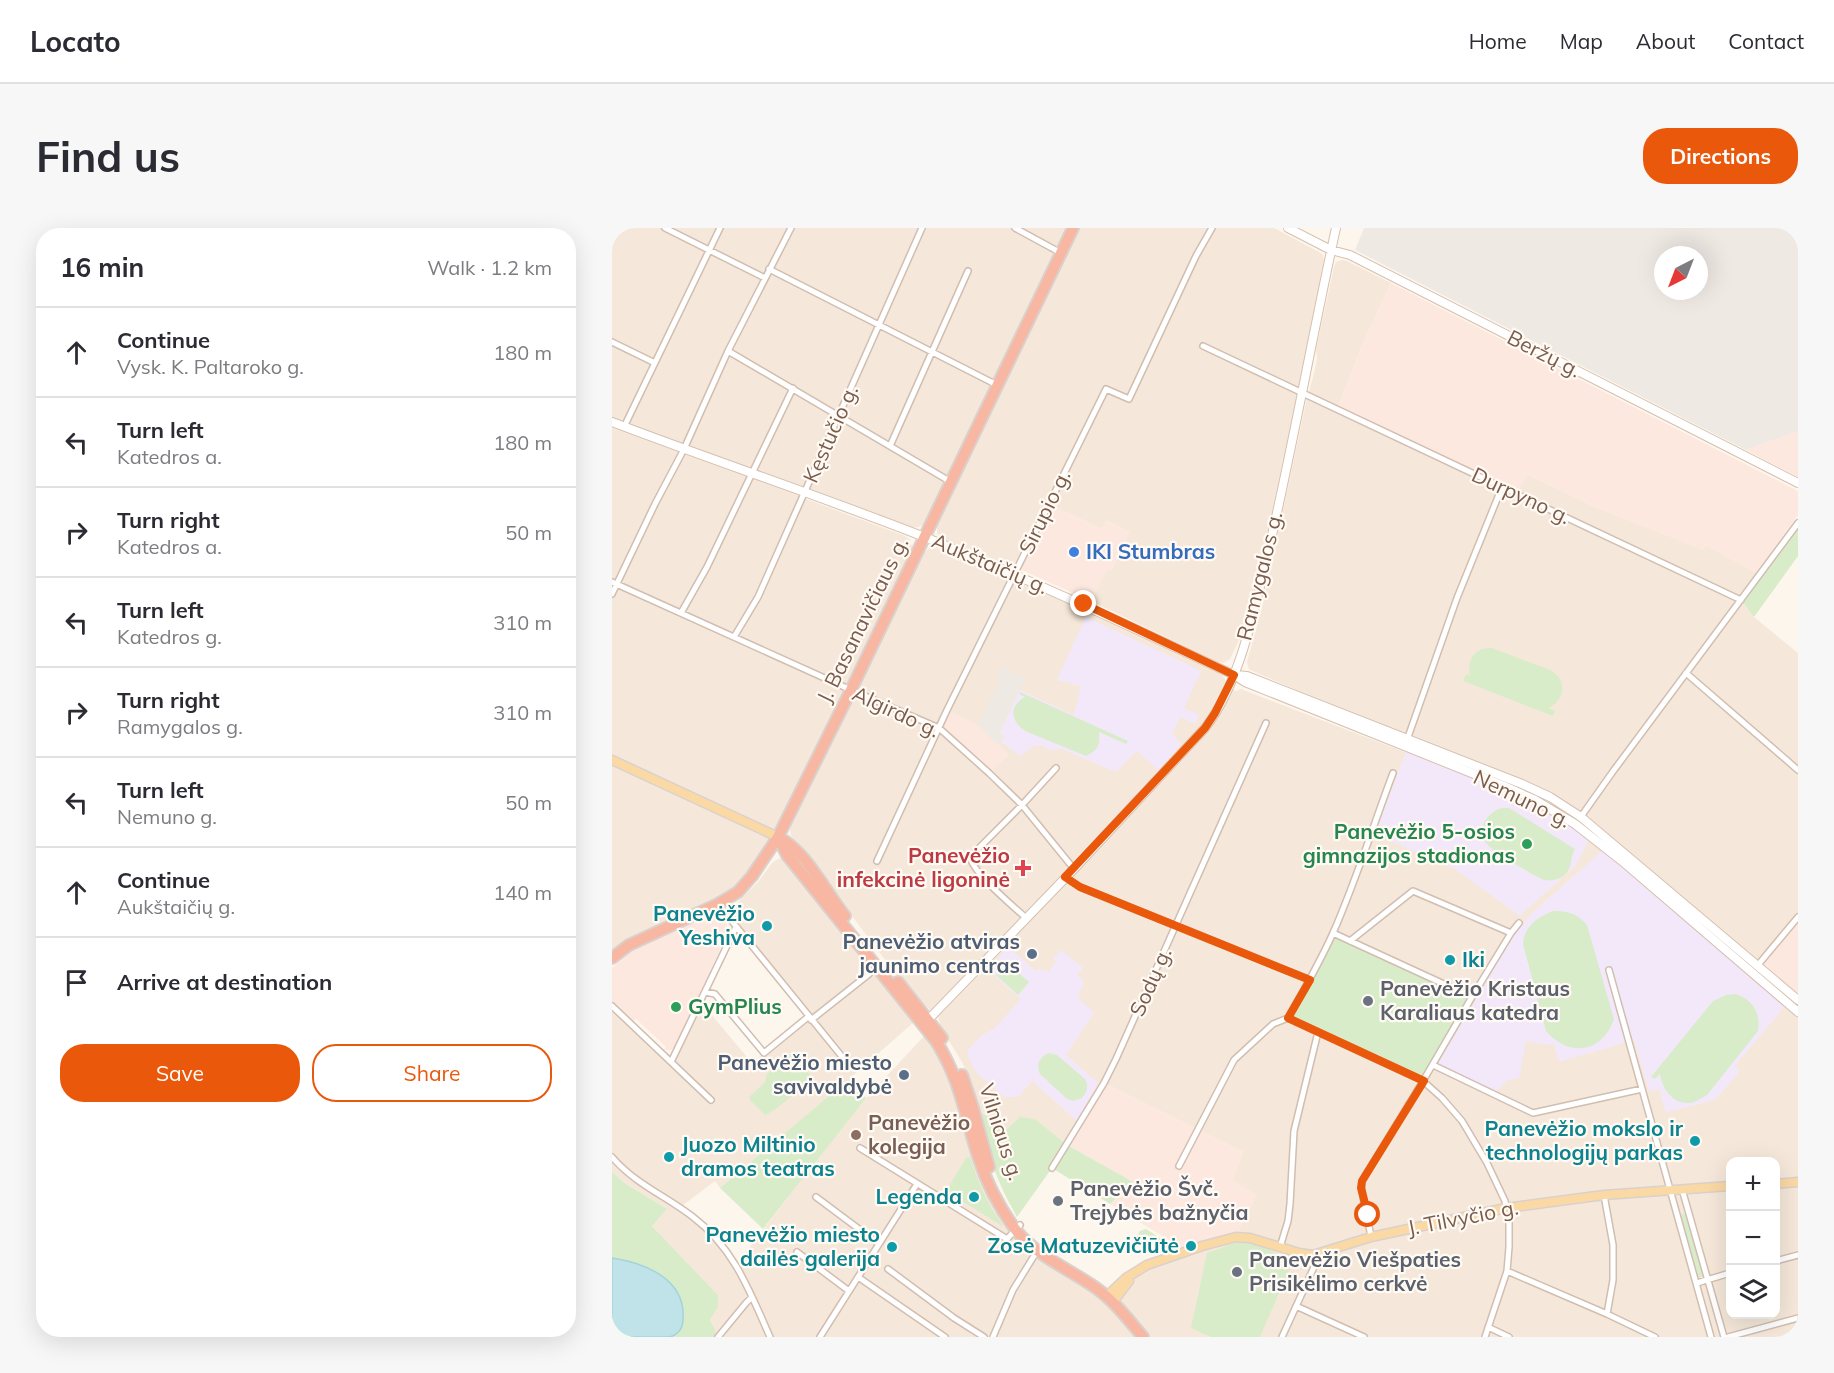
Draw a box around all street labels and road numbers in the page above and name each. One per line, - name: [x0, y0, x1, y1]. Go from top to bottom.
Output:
- street label: Beržų g.: [1503, 324, 1586, 383]
- street label: Kęstučio g.: [797, 381, 863, 487]
- street label: Durpyno g.: [1468, 461, 1575, 529]
- street label: Sirupio g.: [1013, 465, 1076, 558]
- street label: Ramygalos g.: [1230, 509, 1288, 643]
- street label: Aukštaičių g.: [928, 527, 1052, 599]
- street label: J. Basanavičiaus g.: [811, 532, 913, 707]
- street label: Algirdo g.: [849, 680, 944, 743]
- street label: Nemuno g.: [1470, 763, 1575, 833]
- street label: Sodų g.: [1123, 943, 1177, 1020]
- street label: Vilniaus g.: [974, 1080, 1030, 1183]
- street label: J. Tilvyčio g.: [1405, 1194, 1520, 1240]

